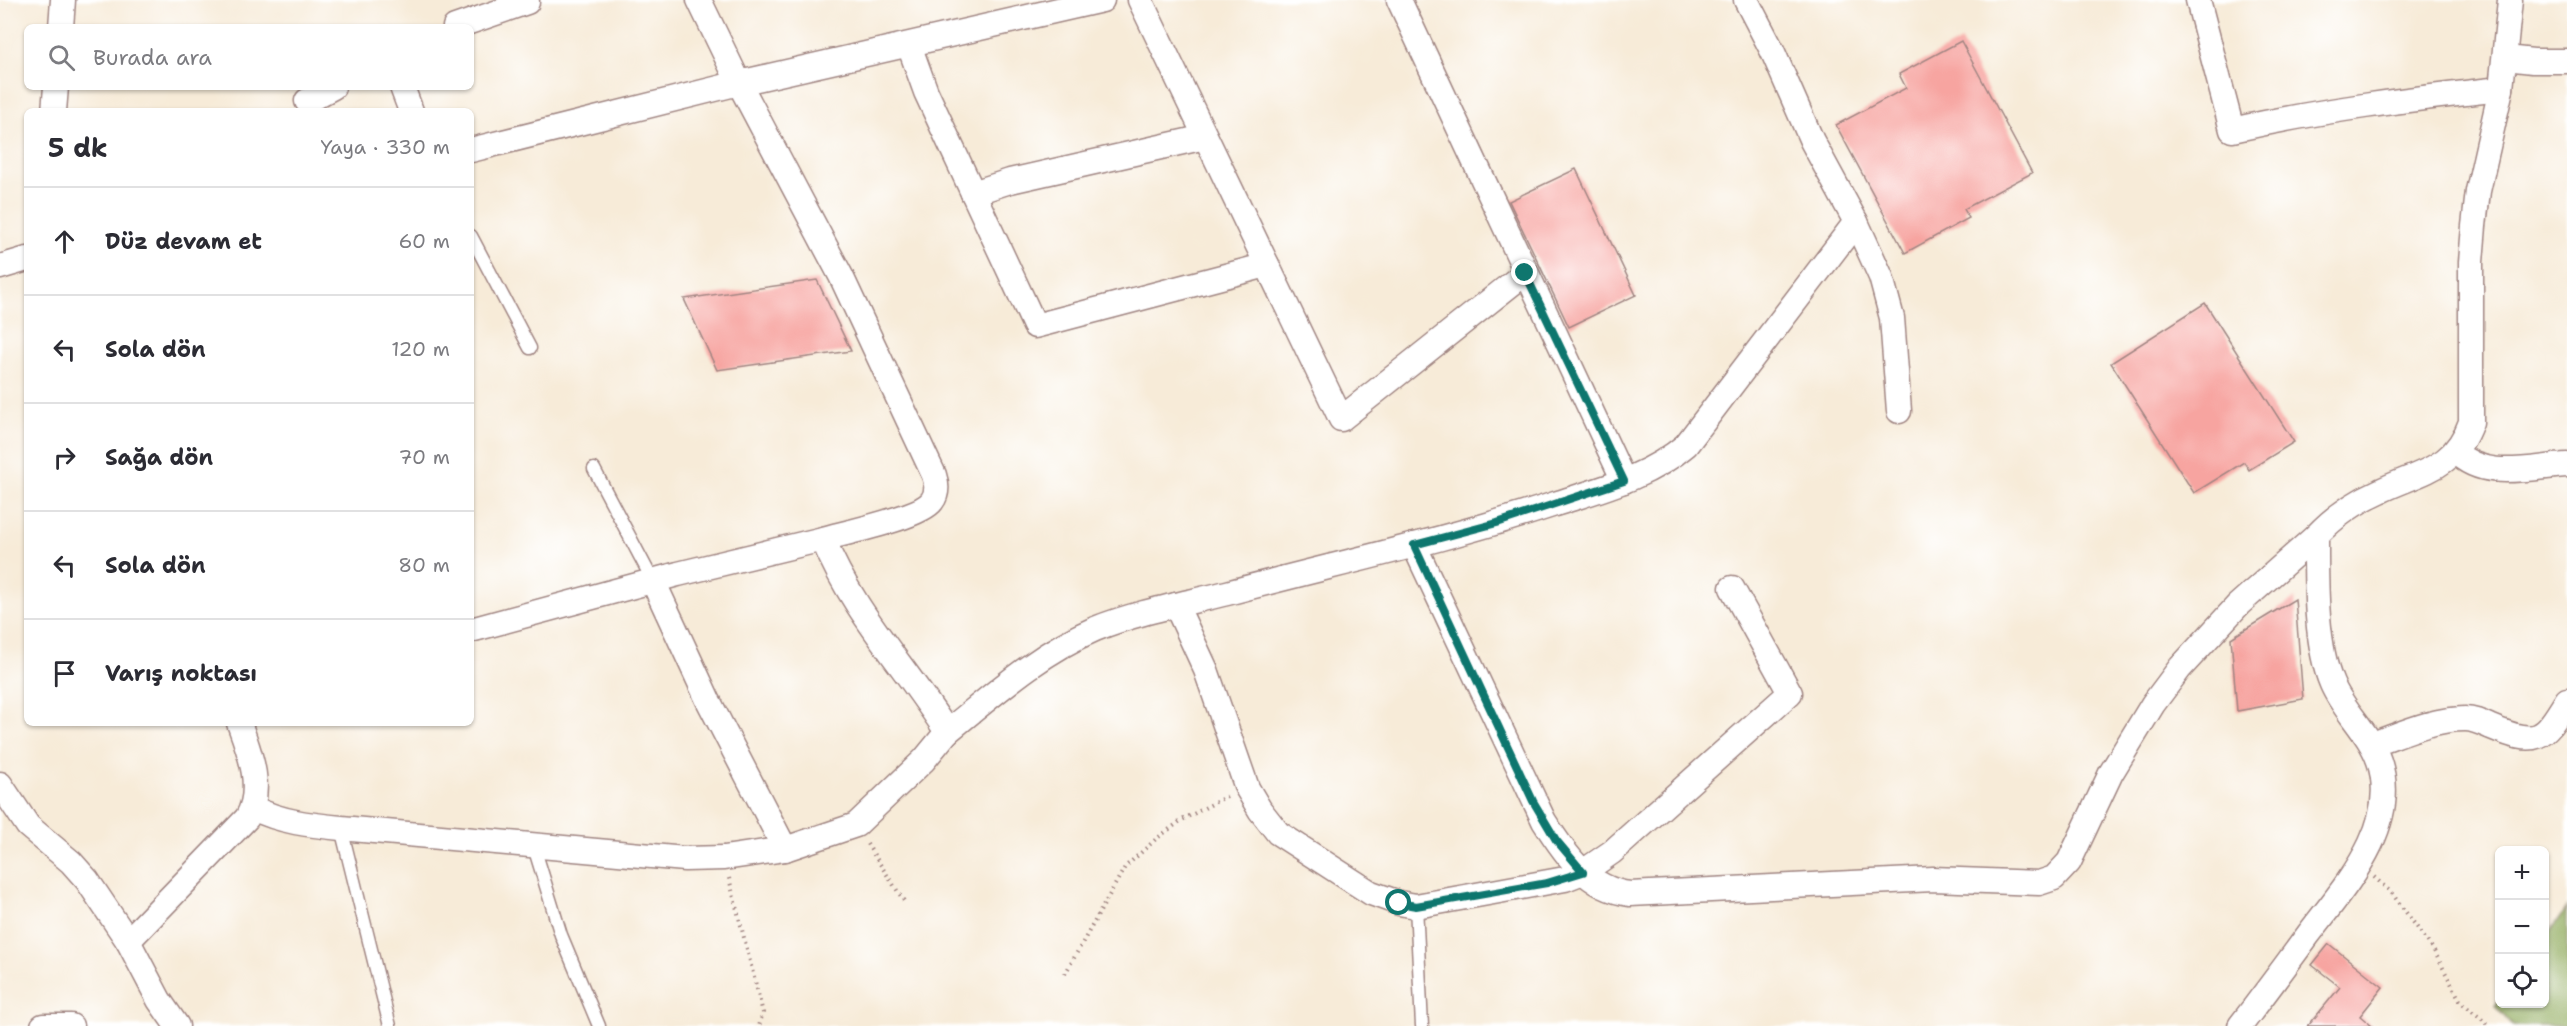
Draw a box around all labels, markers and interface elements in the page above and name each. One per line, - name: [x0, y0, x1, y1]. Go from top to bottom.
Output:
- search box: [24, 24, 474, 90]
- icon: search: [45, 41, 78, 74]
- text: Burada ara: [93, 43, 212, 72]
- text: 5 dk: [48, 130, 108, 165]
- text: Yaya · 330 m: [321, 134, 450, 160]
- icon: ahead: [48, 225, 81, 258]
- text: Düz devam et: [105, 227, 262, 256]
- text: 60 m: [398, 228, 450, 254]
- route end: [1511, 259, 1537, 285]
- icon: left: [48, 333, 81, 366]
- text: Sola dön: [105, 335, 206, 364]
- text: 120 m: [391, 336, 450, 362]
- icon: right: [48, 441, 81, 474]
- text: Sağa dön: [105, 443, 213, 472]
- text: 70 m: [398, 444, 450, 470]
- icon: left: [48, 549, 81, 582]
- text: Sola dön: [105, 551, 206, 580]
- text: 80 m: [398, 552, 450, 578]
- icon: arrive: [48, 657, 81, 690]
- text: Varış noktası: [105, 659, 257, 688]
- map controls: [2495, 846, 2549, 1008]
- button: +: [2495, 846, 2549, 900]
- route start: [1385, 889, 1411, 915]
- button: −: [2495, 900, 2549, 954]
- button: locate: [2495, 954, 2549, 1008]

